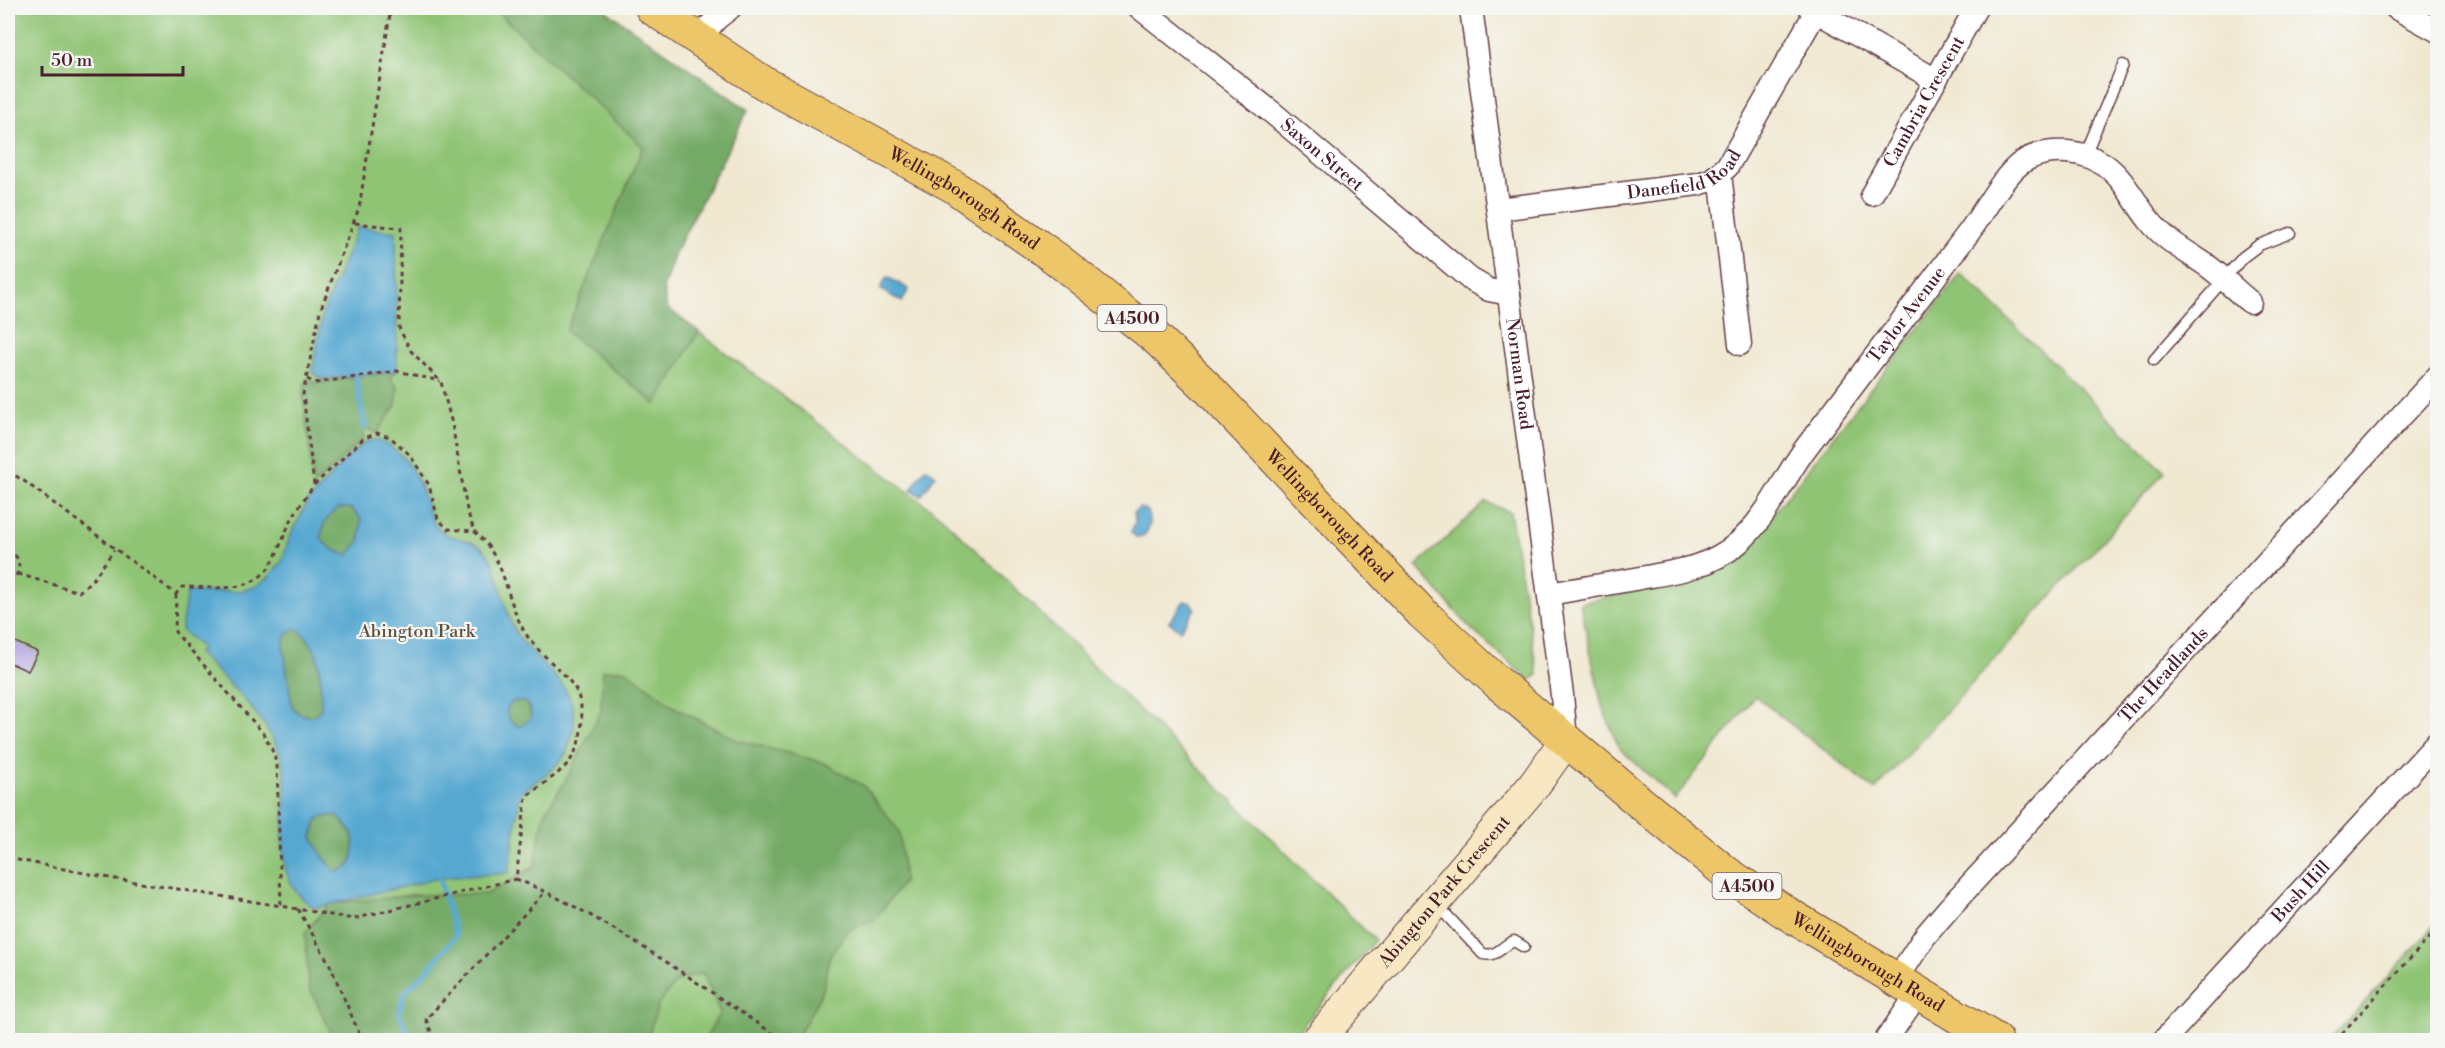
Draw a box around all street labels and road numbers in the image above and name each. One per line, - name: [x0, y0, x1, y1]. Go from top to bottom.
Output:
- street label: Cambria Crescent: [1878, 32, 1970, 171]
- street label: Saxon Street: [1276, 114, 1369, 197]
- street label: Wellingborough Road: [884, 142, 1044, 256]
- street label: Danefield Road: [1626, 145, 1747, 205]
- street label: Taylor Avenue: [1863, 262, 1951, 368]
- road number: A4500: [1098, 305, 1166, 331]
- street label: Norman Road: [1500, 317, 1538, 432]
- street label: Wellingborough Road: [1260, 444, 1398, 588]
- street label: The Headlands: [2114, 622, 2214, 728]
- street label: Abington Park Crescent: [1373, 810, 1516, 973]
- street label: Bush Hill: [2266, 855, 2336, 928]
- road number: A4500: [1712, 873, 1782, 899]
- street label: Wellingborough Road: [1786, 907, 1949, 1018]

